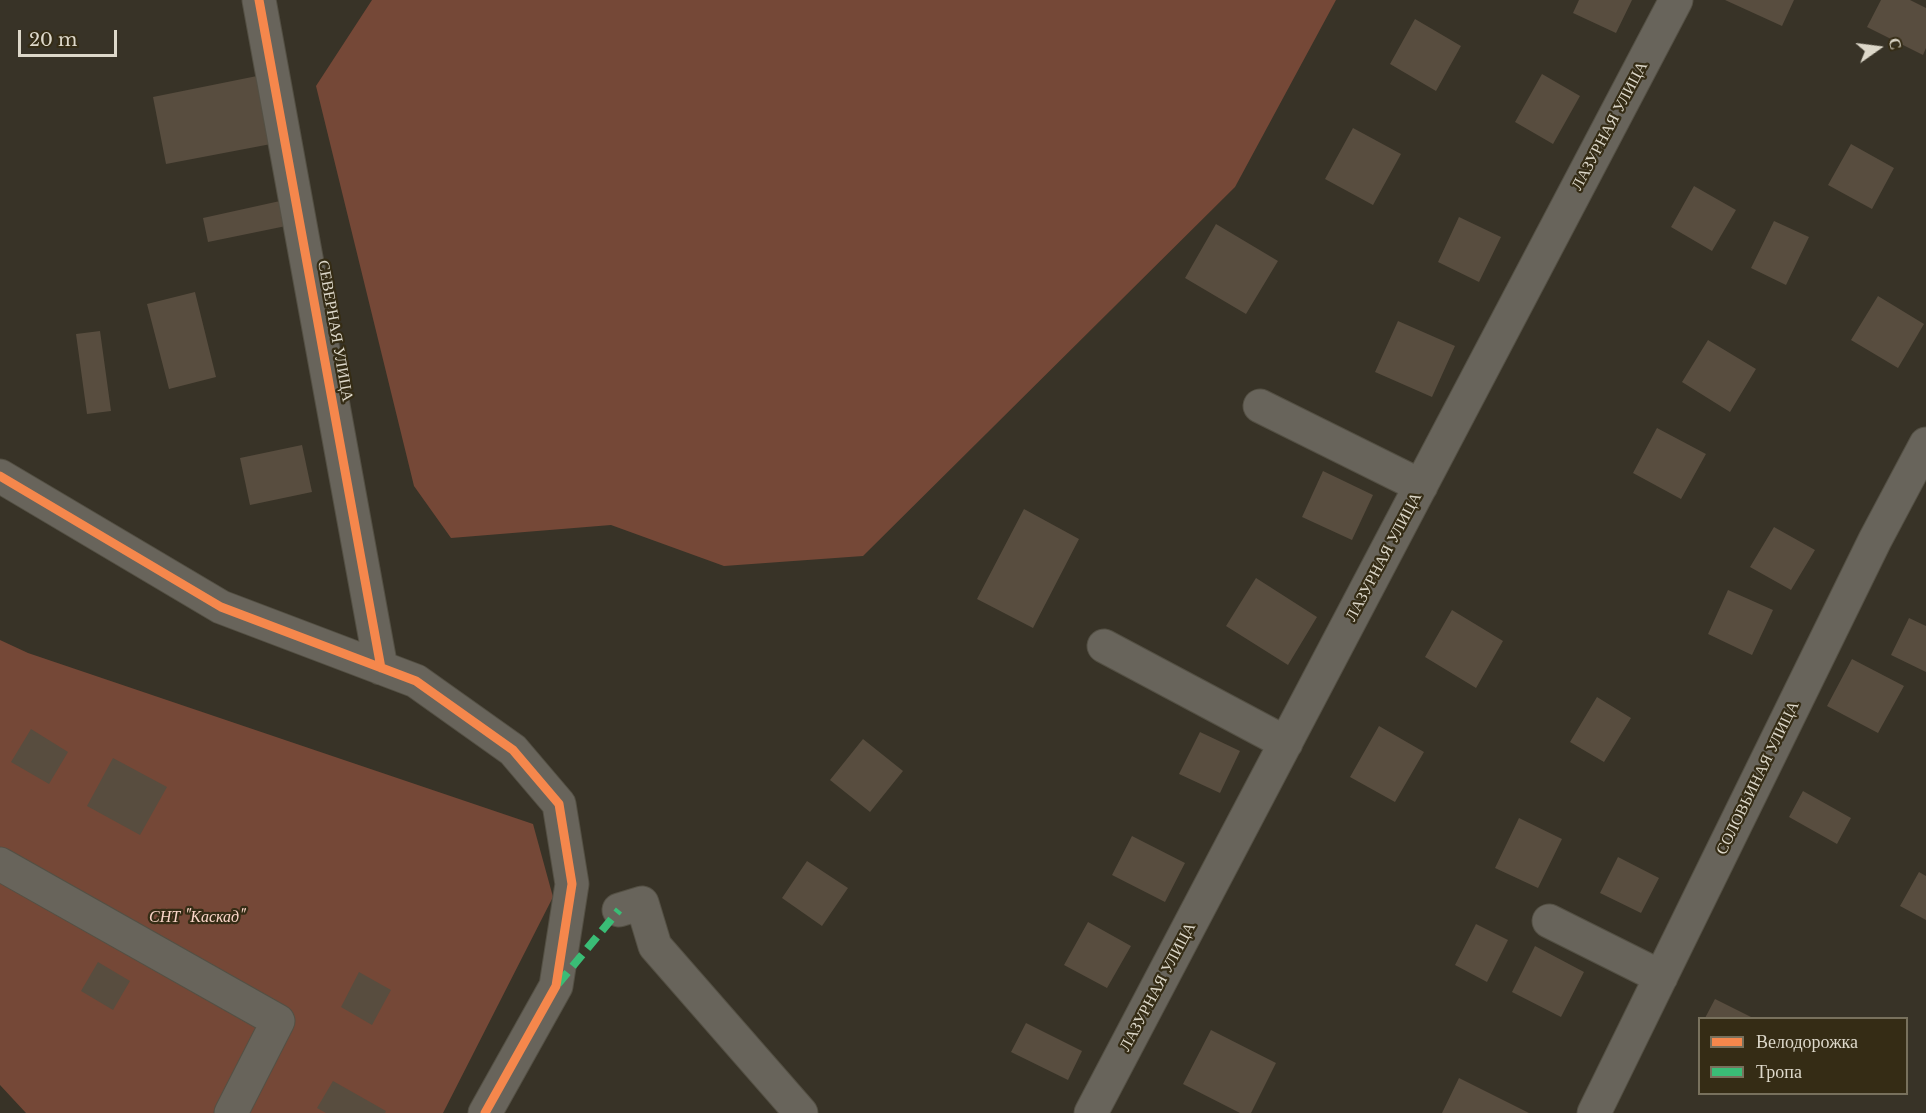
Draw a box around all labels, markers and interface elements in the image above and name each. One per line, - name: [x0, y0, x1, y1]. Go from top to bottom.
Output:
- scale bar: [21, 18, 120, 56]
- north arrow: [1848, 18, 1908, 78]
- text: 20 m: [29, 29, 77, 51]
- text: С: [1884, 36, 1907, 52]
- street label: ЛАЗУРНАЯ УЛИЦА: [1568, 58, 1652, 194]
- street label: СЕВЕРНАЯ УЛИЦА: [313, 259, 357, 403]
- street label: ЛАЗУРНАЯ УЛИЦА: [1342, 489, 1426, 625]
- street label: СОЛОВЬИНАЯ УЛИЦА: [1712, 698, 1804, 858]
- park label: СНТ "Каскад": [149, 907, 245, 927]
- street label: ЛАЗУРНАЯ УЛИЦА: [1116, 919, 1200, 1055]
- legend: [1698, 1017, 1908, 1095]
- text: Велодорожка: [1756, 1031, 1858, 1053]
- text: Тропа: [1756, 1061, 1802, 1083]

